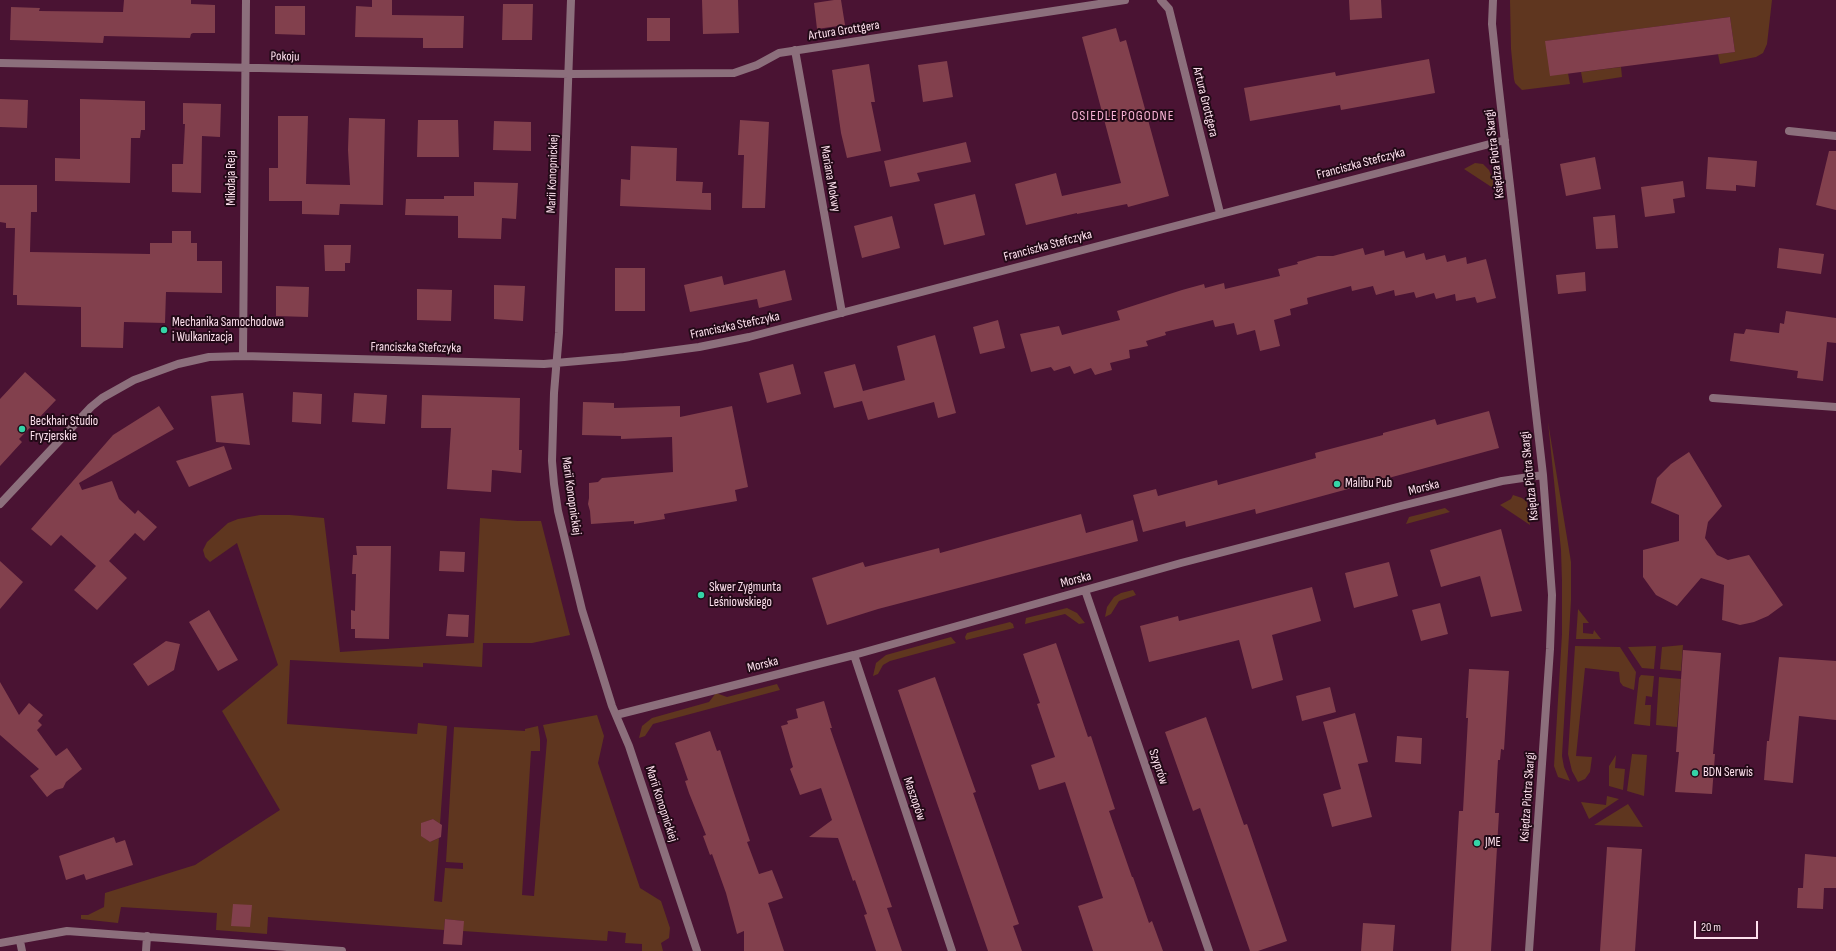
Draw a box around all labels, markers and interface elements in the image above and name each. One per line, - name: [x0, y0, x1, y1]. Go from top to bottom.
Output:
- street label: Artura Grottgera: [807, 18, 881, 44]
- street label: Pokoju: [270, 49, 300, 65]
- street label: Artura Grottgera: [1189, 65, 1221, 139]
- district label: OSIEDLE POGODNE: [1072, 108, 1174, 124]
- street label: Księdza Piotra Skargi: [1482, 109, 1508, 199]
- street label: Marii Konopnickiej: [544, 134, 562, 214]
- street label: Mariana Mokwy: [817, 145, 843, 213]
- street label: Franciszka Stefczyka: [1315, 145, 1407, 183]
- street label: Mikołaja Reja: [224, 150, 240, 206]
- street label: Franciszka Stefczyka: [1002, 227, 1094, 265]
- street label: Franciszka Stefczyka: [689, 309, 781, 343]
- place label: Mechanika Samochodowa i Wulkanizacja: [172, 315, 284, 346]
- marker: Mechanika Samochodowa i Wulkanizacja: [159, 325, 169, 335]
- street label: Franciszka Stefczyka: [370, 339, 462, 357]
- place label: Beckhair Studio Fryzjerskie: [30, 414, 98, 445]
- marker: Beckhair Studio Fryzjerskie: [17, 424, 27, 434]
- street label: Księdza Piotra Skargi: [1518, 431, 1542, 521]
- street label: Marii Konopnickiej: [558, 456, 584, 536]
- place label: Malibu Pub: [1345, 476, 1392, 492]
- street label: Morska: [1407, 477, 1441, 499]
- marker: Malibu Pub: [1332, 479, 1342, 489]
- street label: Morska: [1059, 568, 1093, 592]
- place label: Skwer Zygmunta Leśniowskiego: [709, 580, 781, 611]
- marker: Skwer Zygmunta Leśniowskiego: [696, 590, 706, 600]
- street label: Morska: [746, 654, 780, 676]
- street label: Szyprów: [1145, 747, 1171, 787]
- street label: Księdza Piotra Skargi: [1517, 752, 1539, 842]
- street label: Marii Konopnickiej: [641, 764, 681, 844]
- place label: BDN Serwis: [1703, 765, 1753, 781]
- marker: BDN Serwis: [1690, 768, 1700, 778]
- street label: Maszopów: [899, 775, 929, 823]
- place label: JME: [1485, 835, 1501, 851]
- marker: JME: [1472, 838, 1482, 848]
- scale bar: [1696, 913, 1760, 939]
- text: 20 m: [1701, 920, 1721, 935]

